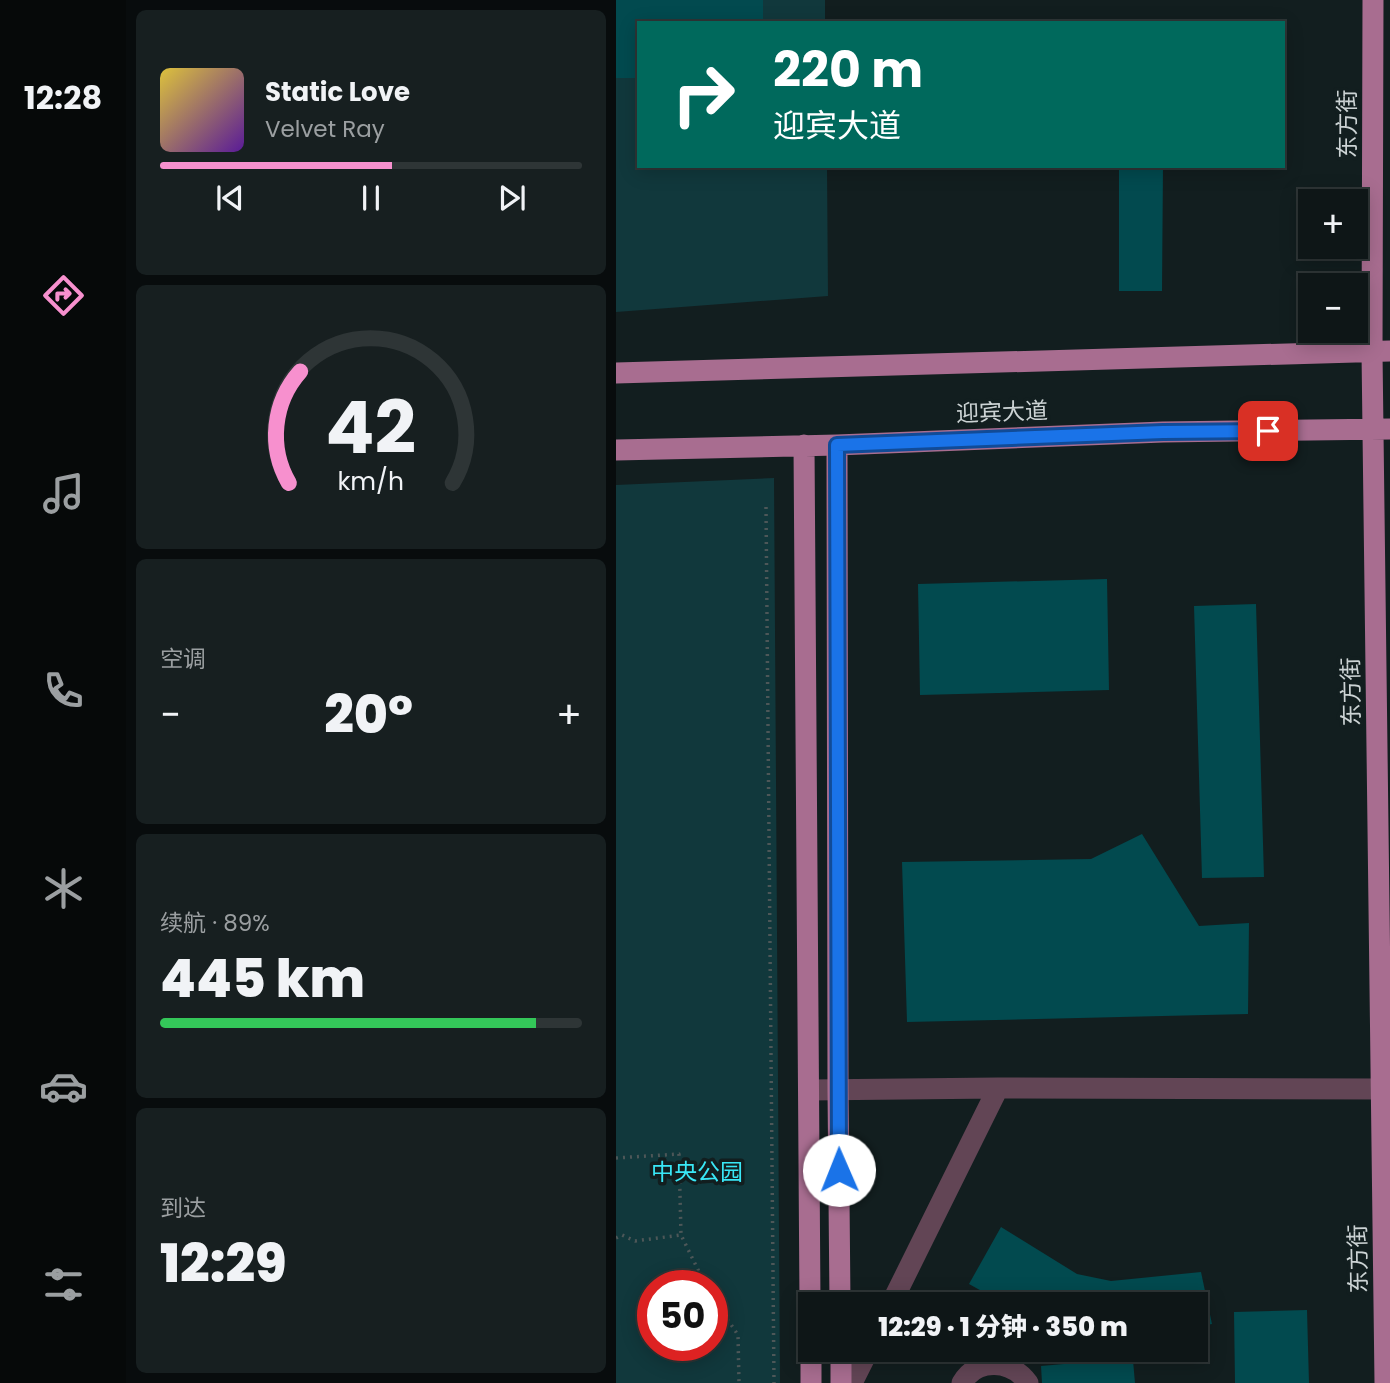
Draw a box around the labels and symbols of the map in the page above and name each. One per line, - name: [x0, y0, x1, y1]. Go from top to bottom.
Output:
- street label: 东方街: [1331, 90, 1363, 159]
- street label: 迎宾大道: [955, 394, 1049, 430]
- pin: [1238, 401, 1298, 461]
- street label: 东方街: [1334, 657, 1368, 727]
- position arrow: [802, 1133, 876, 1207]
- park label: 中央公园: [651, 1156, 743, 1188]
- street label: 东方街: [1341, 1224, 1375, 1294]
- speed limit sign: 50: [637, 1270, 728, 1361]

